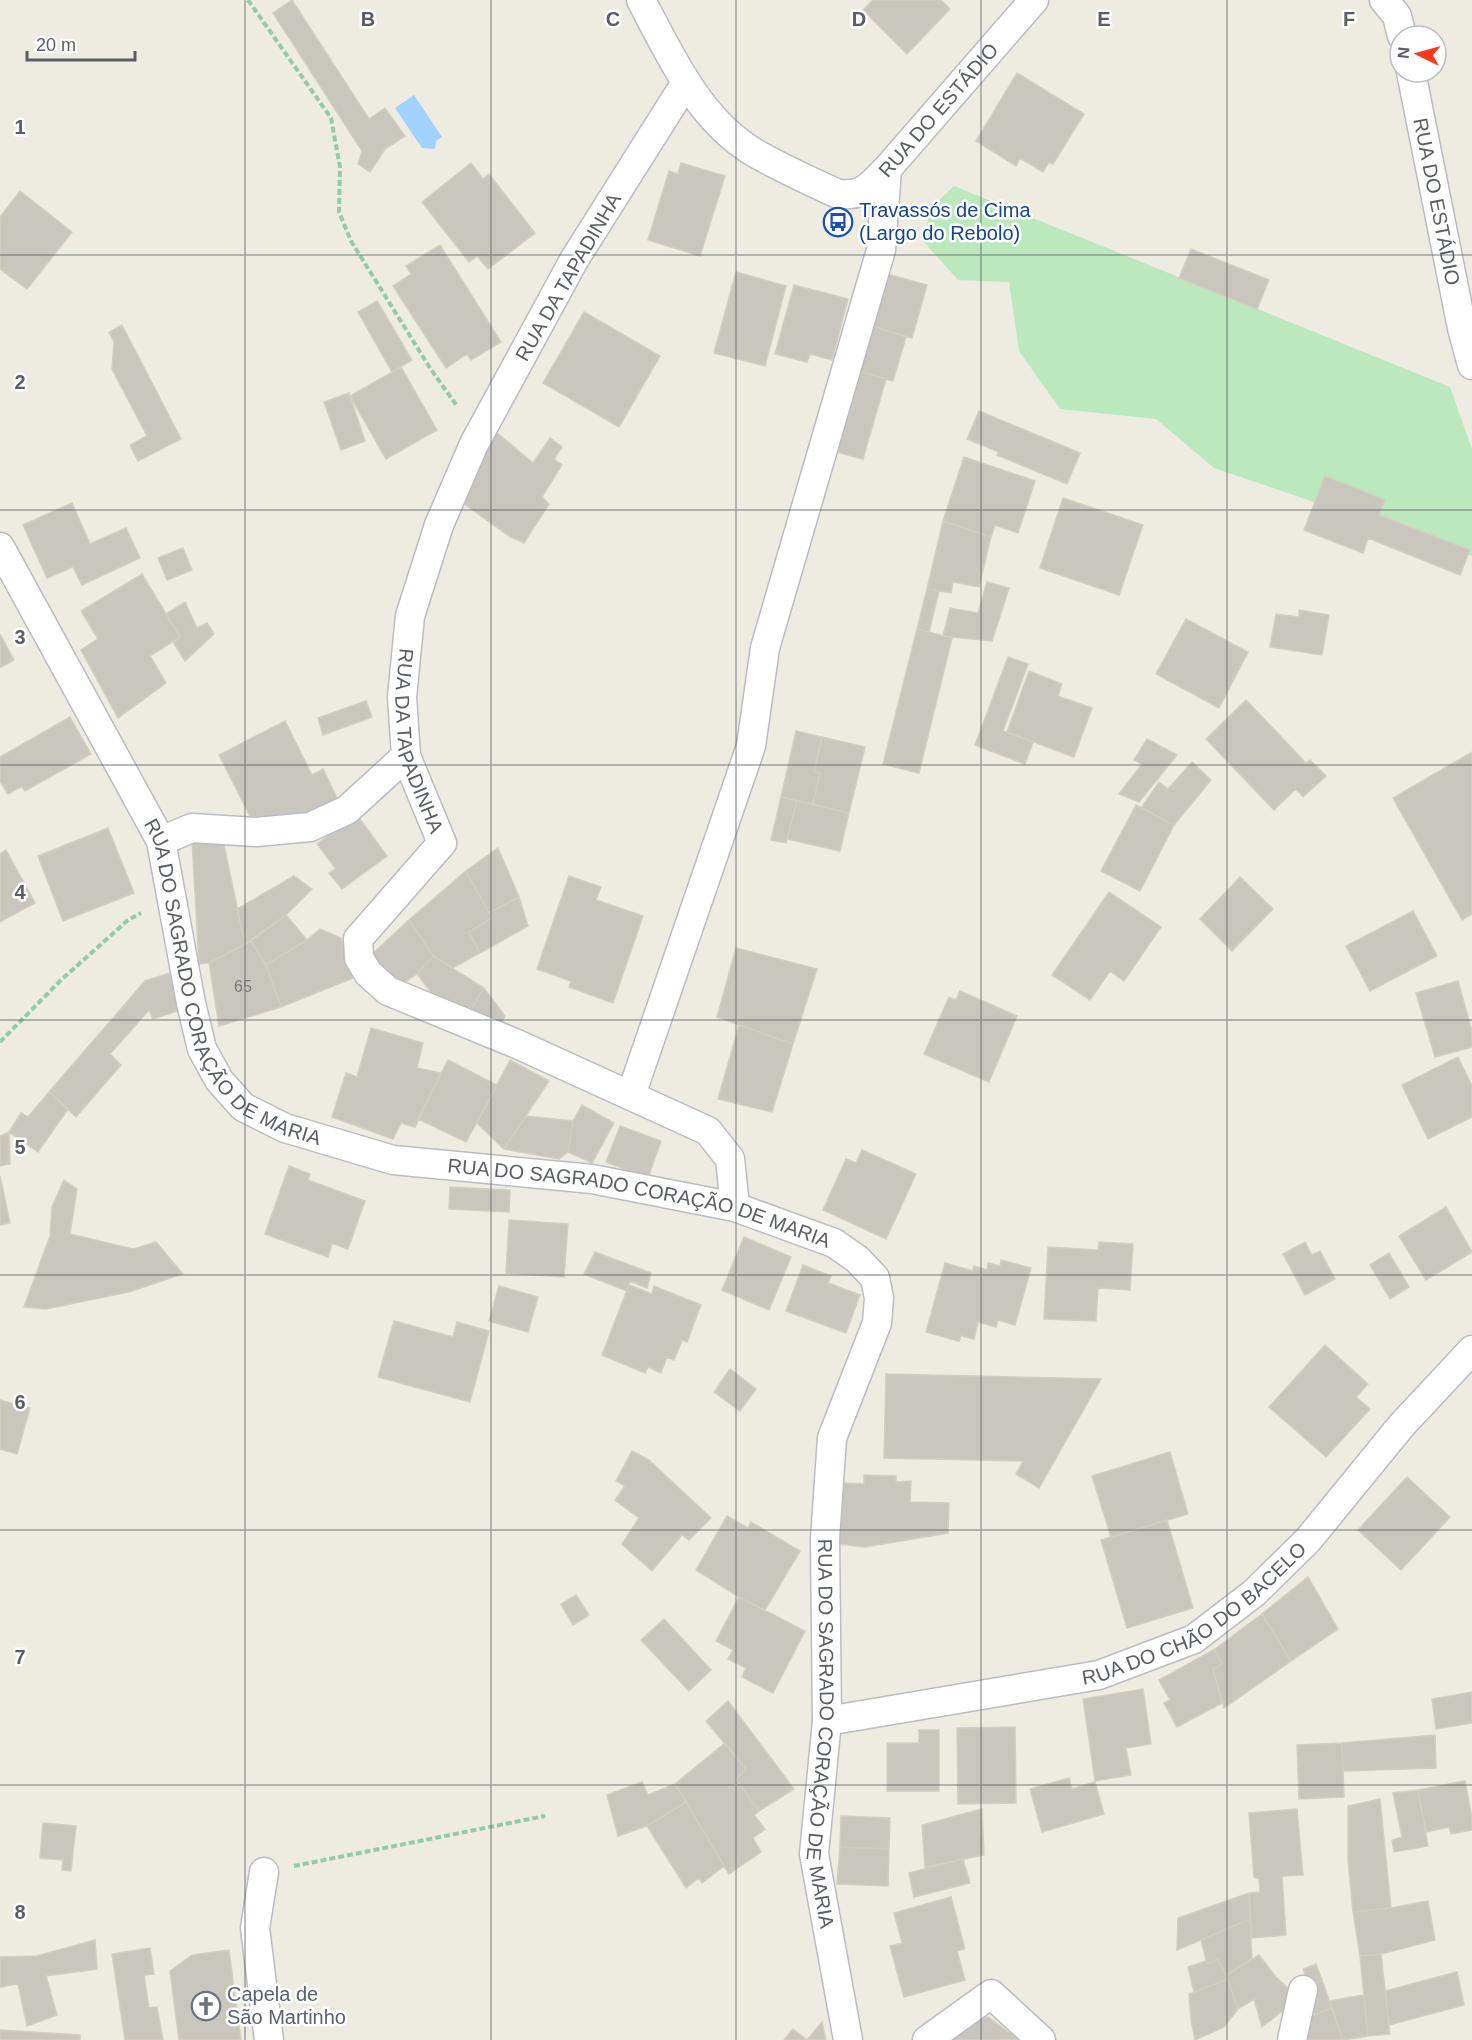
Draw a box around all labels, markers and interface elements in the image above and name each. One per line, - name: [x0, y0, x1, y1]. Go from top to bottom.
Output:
- text: B: [361, 8, 375, 30]
- text: C: [606, 8, 620, 30]
- text: D: [852, 8, 866, 30]
- text: E: [1097, 8, 1111, 30]
- text: F: [1343, 8, 1355, 30]
- scale bar: [27, 24, 135, 62]
- north arrow: [1388, 24, 1448, 84]
- text: 20 m: [36, 35, 76, 55]
- street label: RUA DO ESTÁDIO: [874, 39, 1002, 181]
- text: N: [1395, 46, 1413, 59]
- text: 1: [14, 116, 26, 138]
- street label: RUA DO ESTÁDIO: [1409, 116, 1464, 287]
- street label: RUA DA TAPADINHA: [511, 189, 625, 365]
- place label: Travassós de Cima (Largo do Rebolo): [859, 199, 1031, 244]
- bus stop icon: Travassós de Cima (Largo do Rebolo): [822, 206, 854, 238]
- text: 2: [14, 371, 26, 393]
- text: 3: [14, 626, 26, 648]
- street label: RUA DA TAPADINHA: [391, 647, 448, 837]
- street label: RUA DO SAGRADO CORAÇÃO DE MARIA: [140, 815, 324, 1149]
- text: 4: [14, 881, 26, 903]
- house number: 65: [234, 978, 252, 995]
- text: 5: [14, 1136, 26, 1158]
- street label: RUA DO SAGRADO CORAÇÃO DE MARIA: [447, 1154, 834, 1252]
- text: 6: [14, 1391, 26, 1413]
- street label: RUA DO CHÃO DO BACELO: [1080, 1537, 1310, 1689]
- street label: RUA DO SAGRADO CORAÇÃO DE MARIA: [802, 1538, 838, 1931]
- text: 7: [14, 1646, 26, 1668]
- text: 8: [14, 1901, 26, 1923]
- place label: Capela de São Martinho: [227, 1983, 346, 2028]
- church icon: Capela de São Martinho: [190, 1990, 222, 2022]

